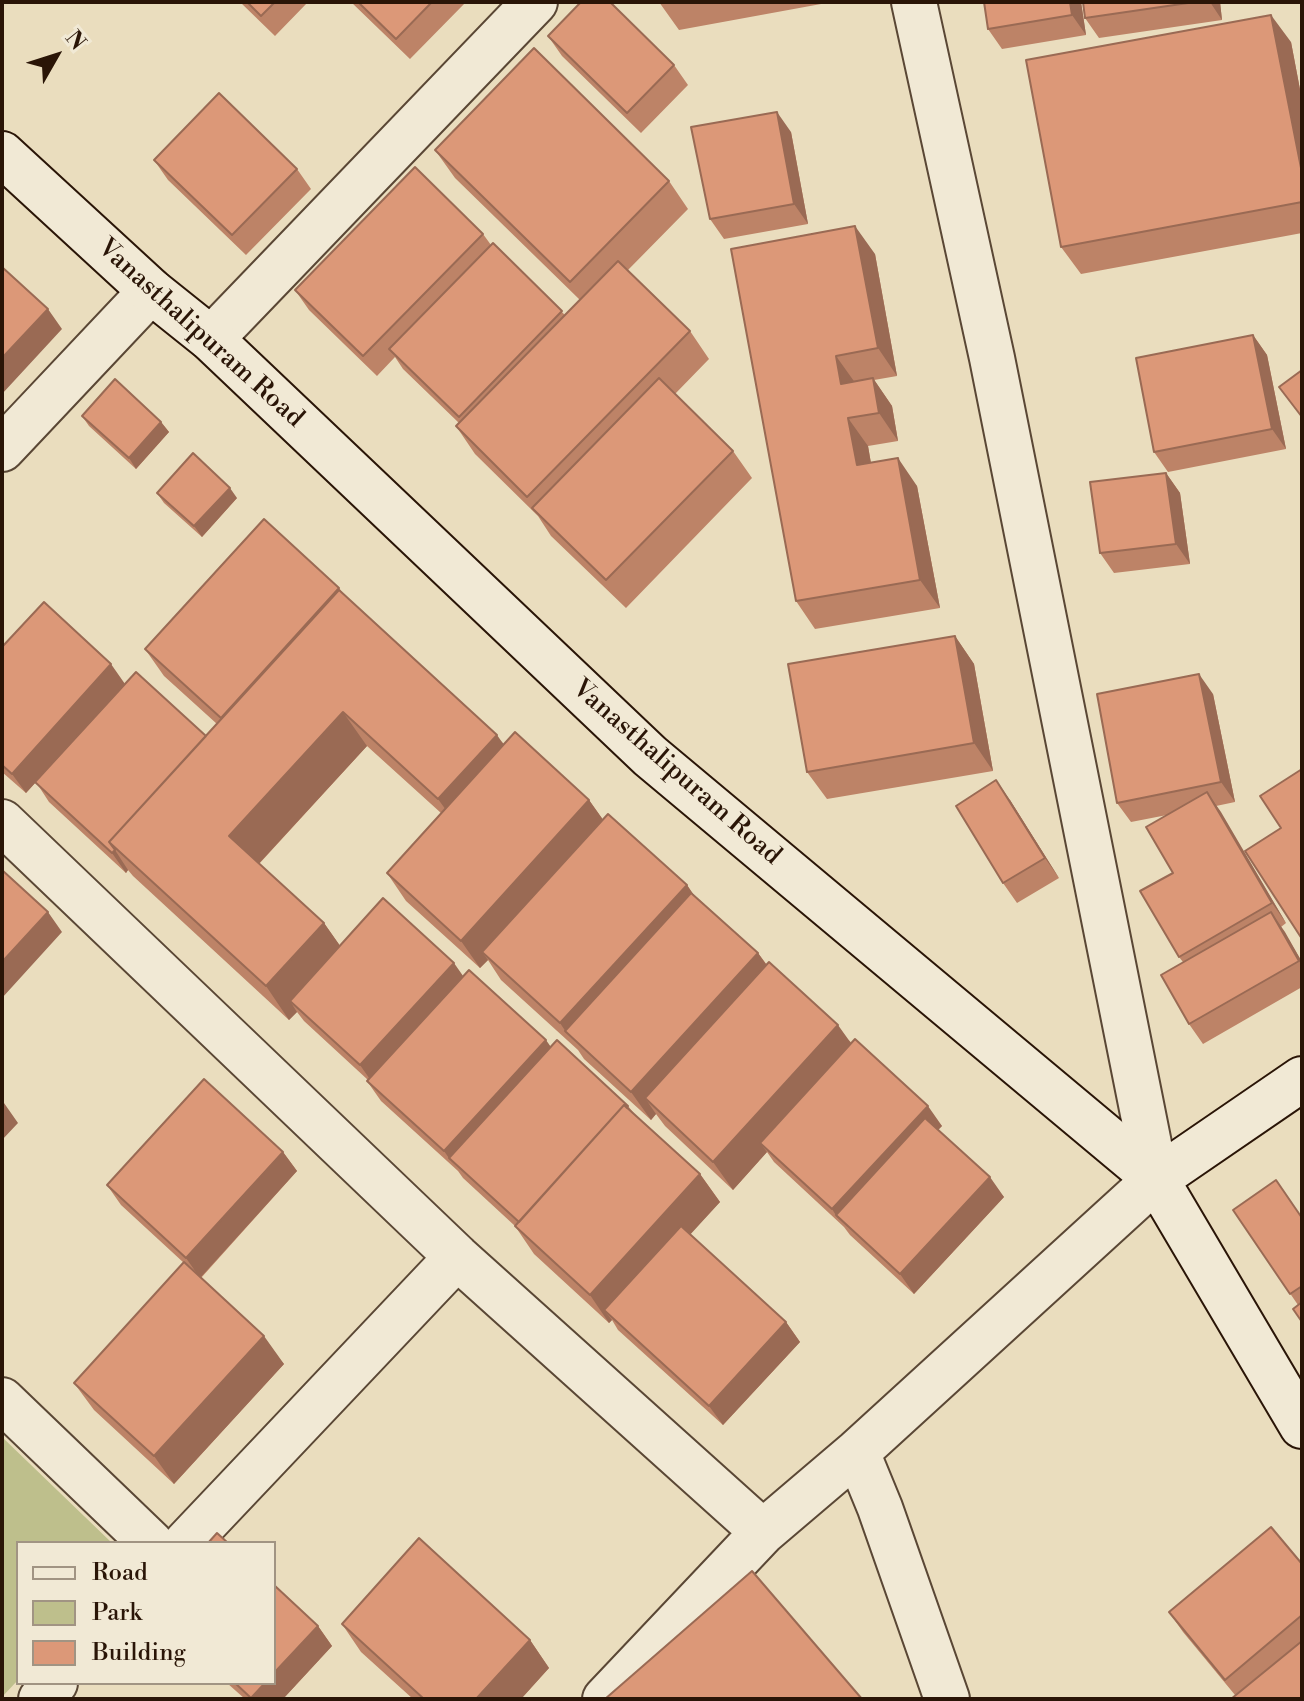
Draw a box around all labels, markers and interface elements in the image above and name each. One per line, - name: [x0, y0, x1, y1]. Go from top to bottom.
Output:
- north arrow: [16, 16, 96, 96]
- text: N: [59, 25, 91, 56]
- street label: Vanasthalipuram Road: [90, 233, 310, 435]
- street label: Vanasthalipuram Road: [565, 674, 787, 872]
- legend: [16, 1541, 276, 1685]
- text: Road: [92, 1558, 148, 1588]
- text: Park: [92, 1598, 142, 1628]
- text: Building: [92, 1638, 186, 1668]

